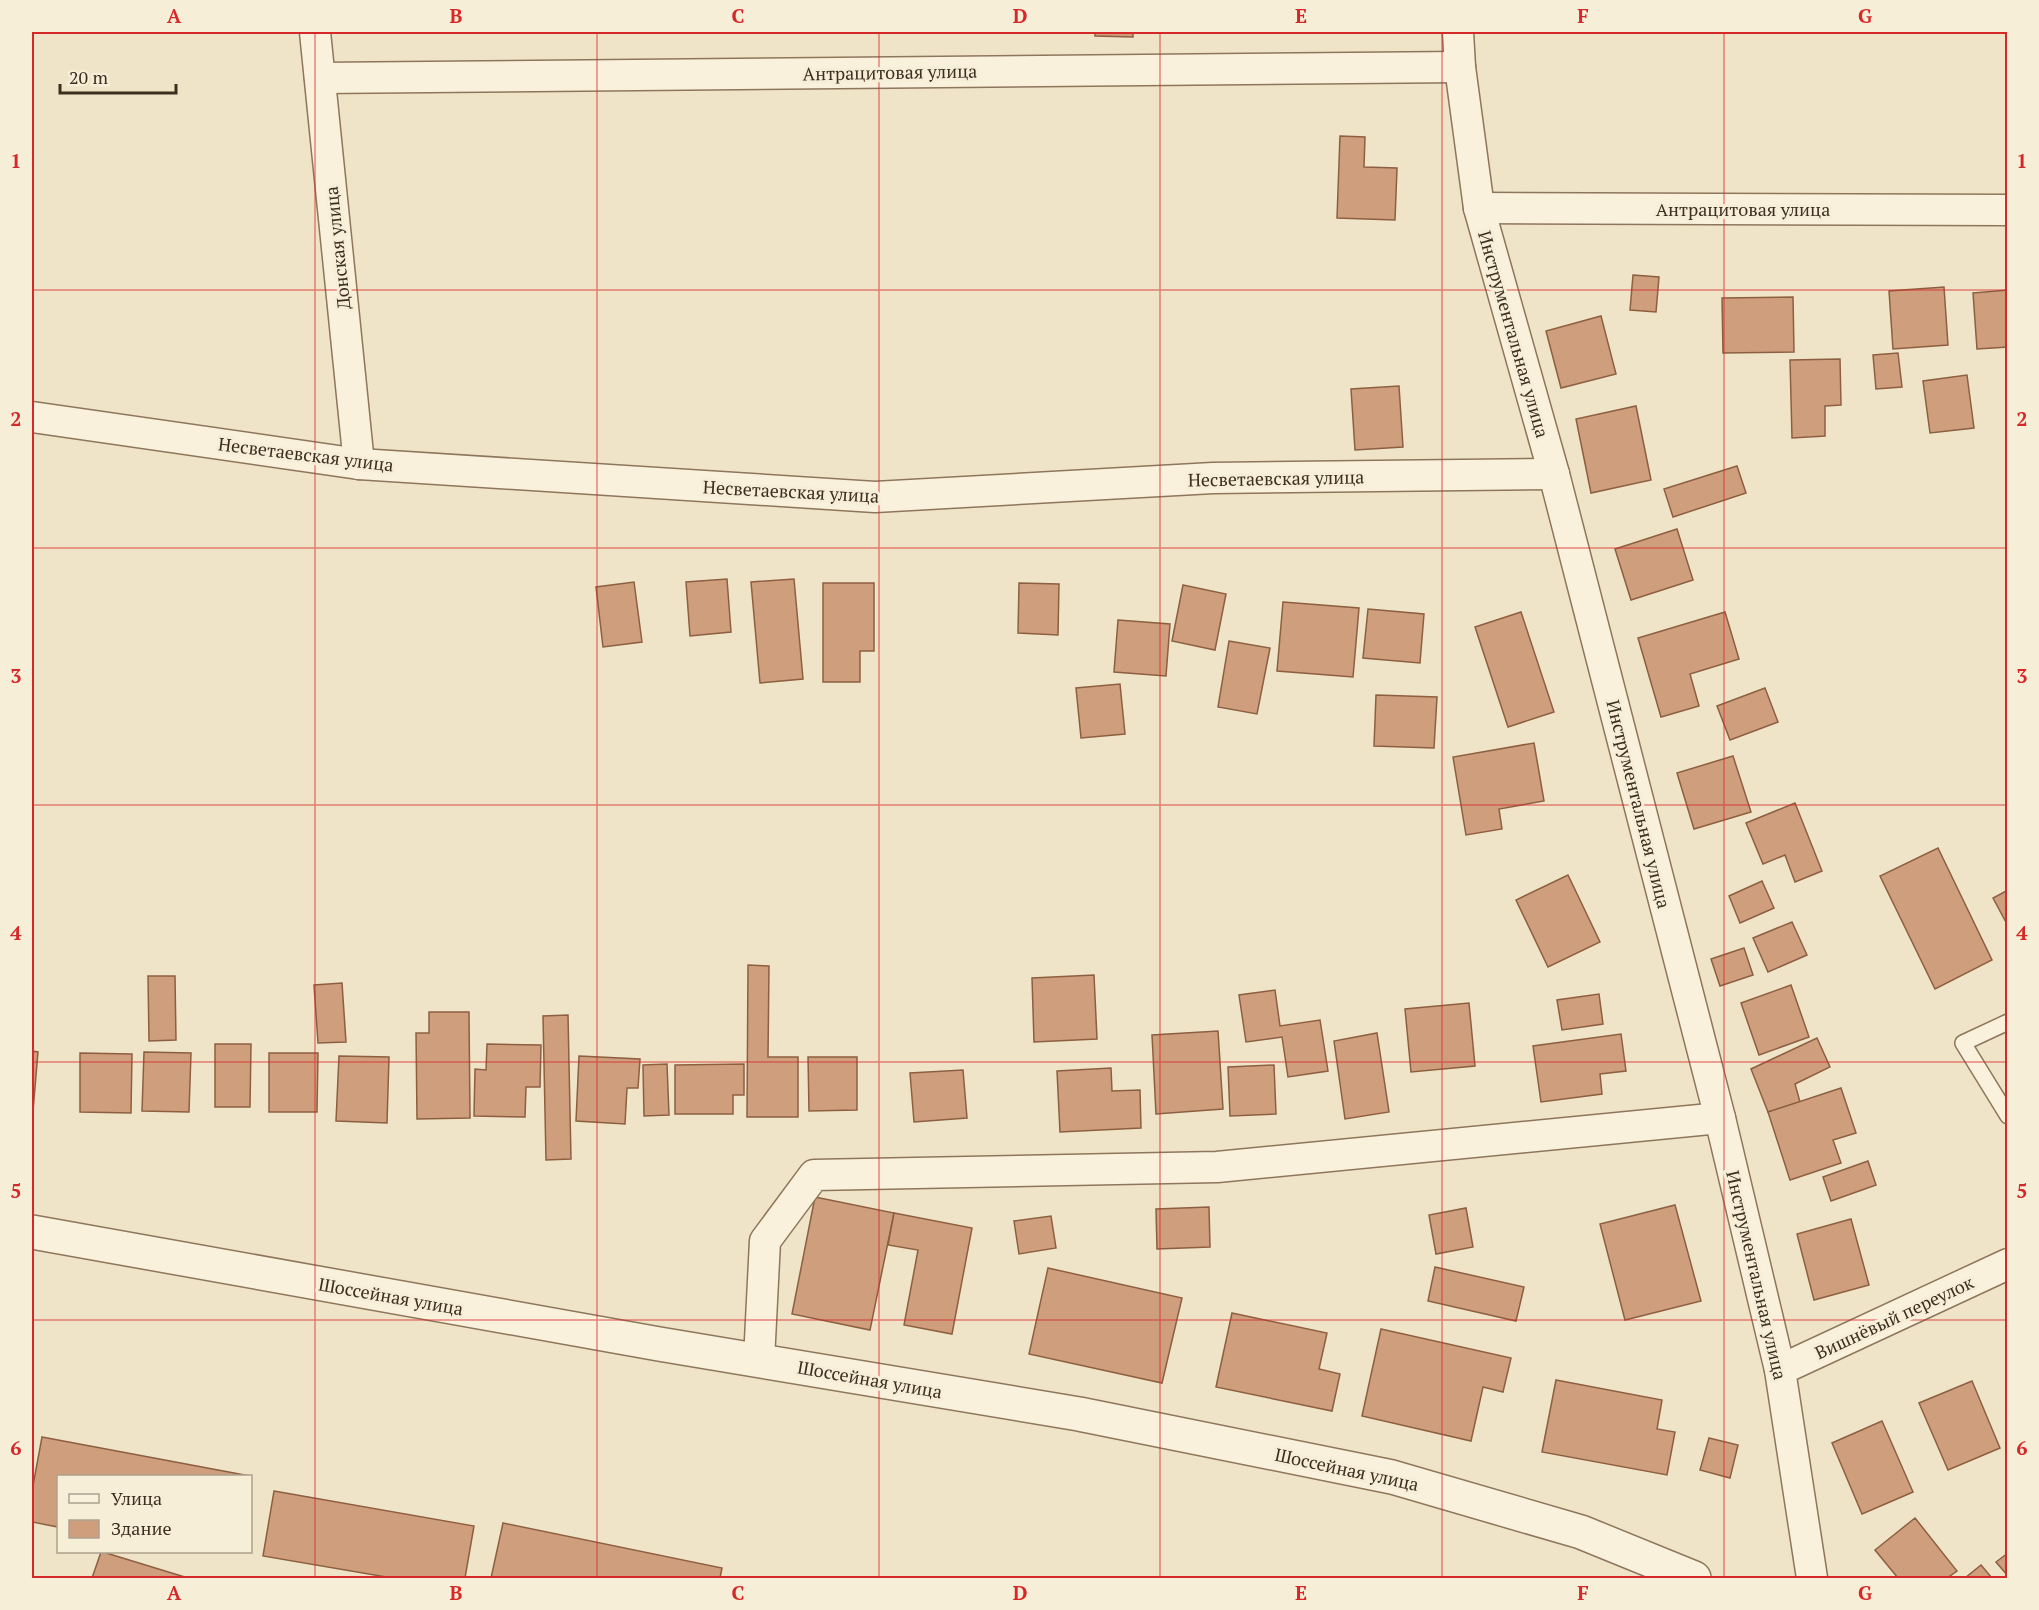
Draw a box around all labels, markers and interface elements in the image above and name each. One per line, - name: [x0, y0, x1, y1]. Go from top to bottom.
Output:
- text: A: [167, 2, 182, 29]
- text: B: [450, 2, 463, 29]
- text: C: [731, 2, 745, 29]
- text: D: [1013, 2, 1027, 29]
- text: E: [1295, 2, 1307, 29]
- text: F: [1577, 2, 1589, 29]
- text: G: [1858, 2, 1872, 29]
- scale bar: [60, 57, 176, 95]
- street label: Антрацитовая улица: [803, 58, 977, 86]
- text: 20 m: [69, 65, 109, 89]
- text: 1: [10, 147, 22, 174]
- text: 1: [2016, 147, 2028, 174]
- street label: Донская улица: [319, 185, 355, 311]
- street label: Антрацитовая улица: [1656, 197, 1830, 221]
- street label: Инструментальная улица: [1473, 228, 1555, 440]
- text: 2: [10, 405, 22, 432]
- text: 2: [2016, 405, 2028, 432]
- street label: Несветаевская улица: [217, 431, 395, 477]
- street label: Несветаевская улица: [1188, 464, 1364, 492]
- street label: Несветаевская улица: [702, 474, 880, 508]
- text: 3: [10, 662, 22, 689]
- text: 3: [2016, 662, 2028, 689]
- street label: Инструментальная улица: [1601, 697, 1677, 911]
- text: 4: [10, 919, 22, 946]
- text: 4: [2016, 919, 2028, 946]
- street label: Инструментальная улица: [1721, 1168, 1793, 1382]
- text: 5: [10, 1177, 22, 1204]
- text: 5: [2016, 1177, 2028, 1204]
- street label: Вишнёвый переулок: [1811, 1270, 1978, 1364]
- street label: Шоссейная улица: [317, 1271, 465, 1321]
- street label: Шоссейная улица: [796, 1354, 944, 1404]
- text: 6: [10, 1434, 22, 1461]
- text: 6: [2016, 1434, 2028, 1461]
- street label: Шоссейная улица: [1273, 1442, 1421, 1496]
- legend: [57, 1475, 252, 1553]
- text: Улица: [111, 1486, 162, 1510]
- text: Здание: [111, 1516, 171, 1540]
- text: A: [167, 1579, 182, 1606]
- text: B: [450, 1579, 463, 1606]
- text: C: [731, 1579, 745, 1606]
- text: D: [1013, 1579, 1027, 1606]
- text: E: [1295, 1579, 1307, 1606]
- text: F: [1577, 1579, 1589, 1606]
- text: G: [1858, 1579, 1872, 1606]

